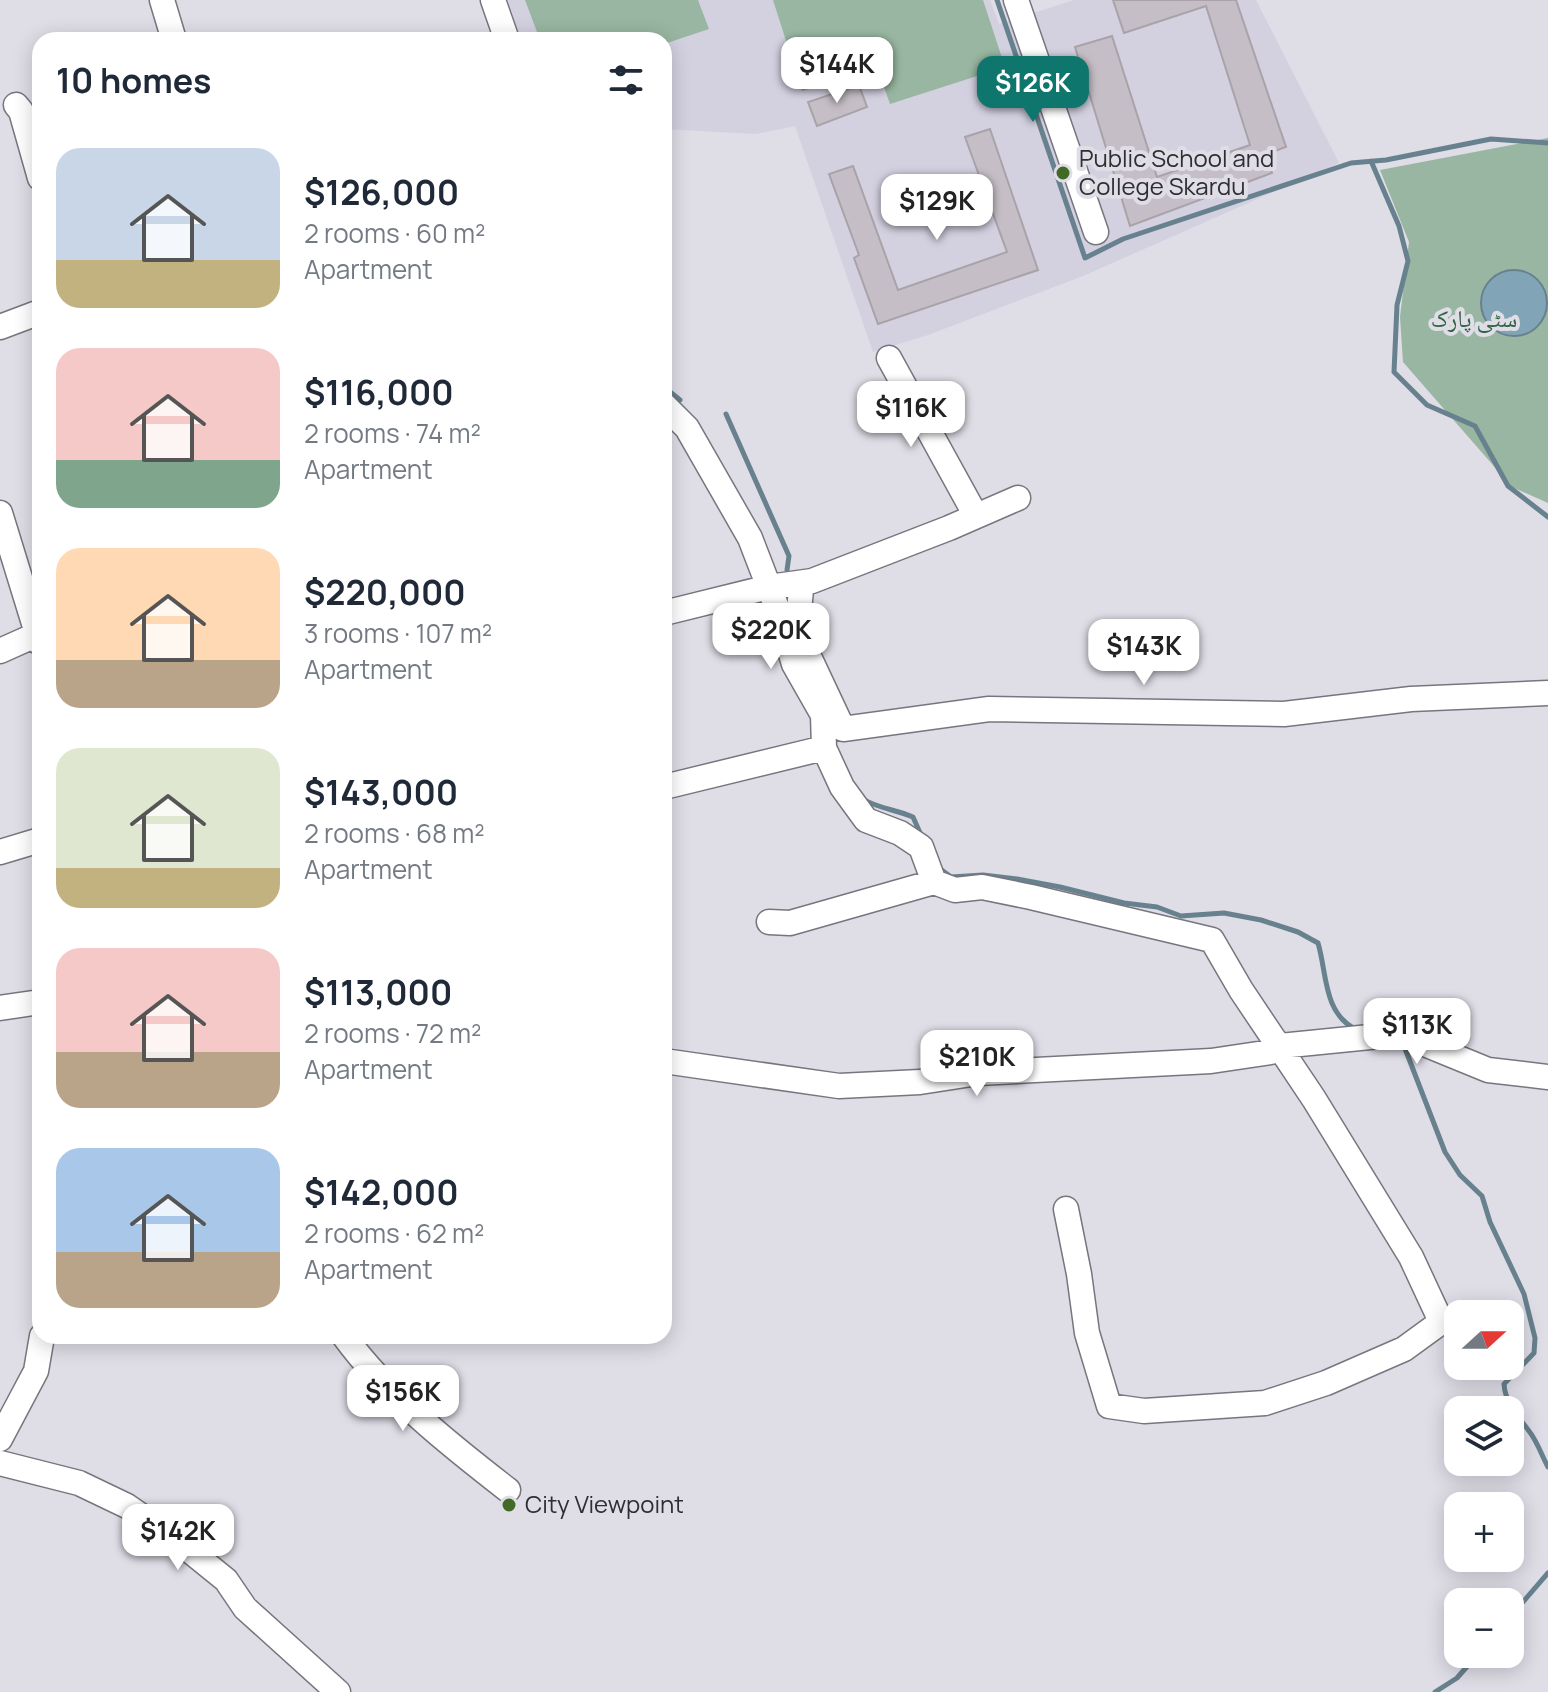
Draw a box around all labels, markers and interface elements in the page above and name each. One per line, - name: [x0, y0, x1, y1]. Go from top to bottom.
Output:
- pin: $144K: [781, 37, 893, 105]
- text: $144K: [799, 45, 875, 81]
- pin: $126K: [977, 56, 1089, 124]
- text: 10 homes: [56, 57, 212, 103]
- icon: filters: [604, 58, 648, 102]
- text: $126K: [995, 64, 1071, 100]
- place label: Public School and College Skardu: [1079, 141, 1274, 202]
- marker: Public School and College Skardu: [1054, 164, 1072, 182]
- text: $126,000: [304, 169, 459, 215]
- pin: $129K: [881, 174, 993, 242]
- icon: home: [120, 180, 216, 276]
- text: $129K: [899, 182, 975, 218]
- text: 2 rooms · 60 m²: [304, 215, 486, 251]
- text: Apartment: [304, 251, 433, 287]
- park label: سٹی پارک: [1431, 301, 1517, 334]
- text: $116,000: [304, 369, 454, 415]
- icon: home: [120, 380, 216, 476]
- pin: $116K: [855, 381, 967, 449]
- text: $116K: [875, 389, 947, 425]
- text: 2 rooms · 74 m²: [304, 415, 481, 451]
- text: Apartment: [304, 451, 433, 487]
- text: $220,000: [304, 569, 466, 615]
- icon: home: [120, 580, 216, 676]
- pin: $220K: [715, 603, 827, 671]
- text: $220K: [730, 611, 812, 647]
- text: 3 rooms · 107 m²: [304, 615, 492, 651]
- pin: $143K: [1088, 619, 1200, 687]
- text: $143K: [1106, 627, 1182, 663]
- text: Apartment: [304, 651, 433, 687]
- text: $143,000: [304, 769, 458, 815]
- icon: home: [120, 780, 216, 876]
- text: 2 rooms · 68 m²: [304, 815, 485, 851]
- text: Apartment: [304, 851, 433, 887]
- text: $113,000: [304, 969, 452, 1015]
- icon: home: [120, 980, 216, 1076]
- pin: $113K: [1361, 998, 1473, 1066]
- text: $113K: [1381, 1006, 1453, 1042]
- text: 2 rooms · 72 m²: [304, 1015, 481, 1051]
- pin: $210K: [921, 1030, 1033, 1098]
- text: $210K: [938, 1038, 1016, 1074]
- text: Apartment: [304, 1051, 433, 1087]
- text: $142,000: [304, 1169, 459, 1215]
- icon: home: [120, 1180, 216, 1276]
- text: 2 rooms · 62 m²: [304, 1215, 484, 1251]
- text: Apartment: [304, 1251, 433, 1287]
- north arrow: [1444, 1300, 1524, 1380]
- map controls: [1444, 1300, 1524, 1668]
- pin: $156K: [347, 1365, 459, 1433]
- text: $156K: [365, 1373, 441, 1409]
- button: layers: [1444, 1396, 1524, 1476]
- place label: City Viewpoint: [525, 1487, 684, 1520]
- button: +: [1444, 1492, 1524, 1572]
- marker: City Viewpoint: [500, 1496, 518, 1514]
- pin: $142K: [122, 1504, 234, 1572]
- text: $142K: [140, 1512, 216, 1548]
- button: −: [1444, 1588, 1524, 1668]

